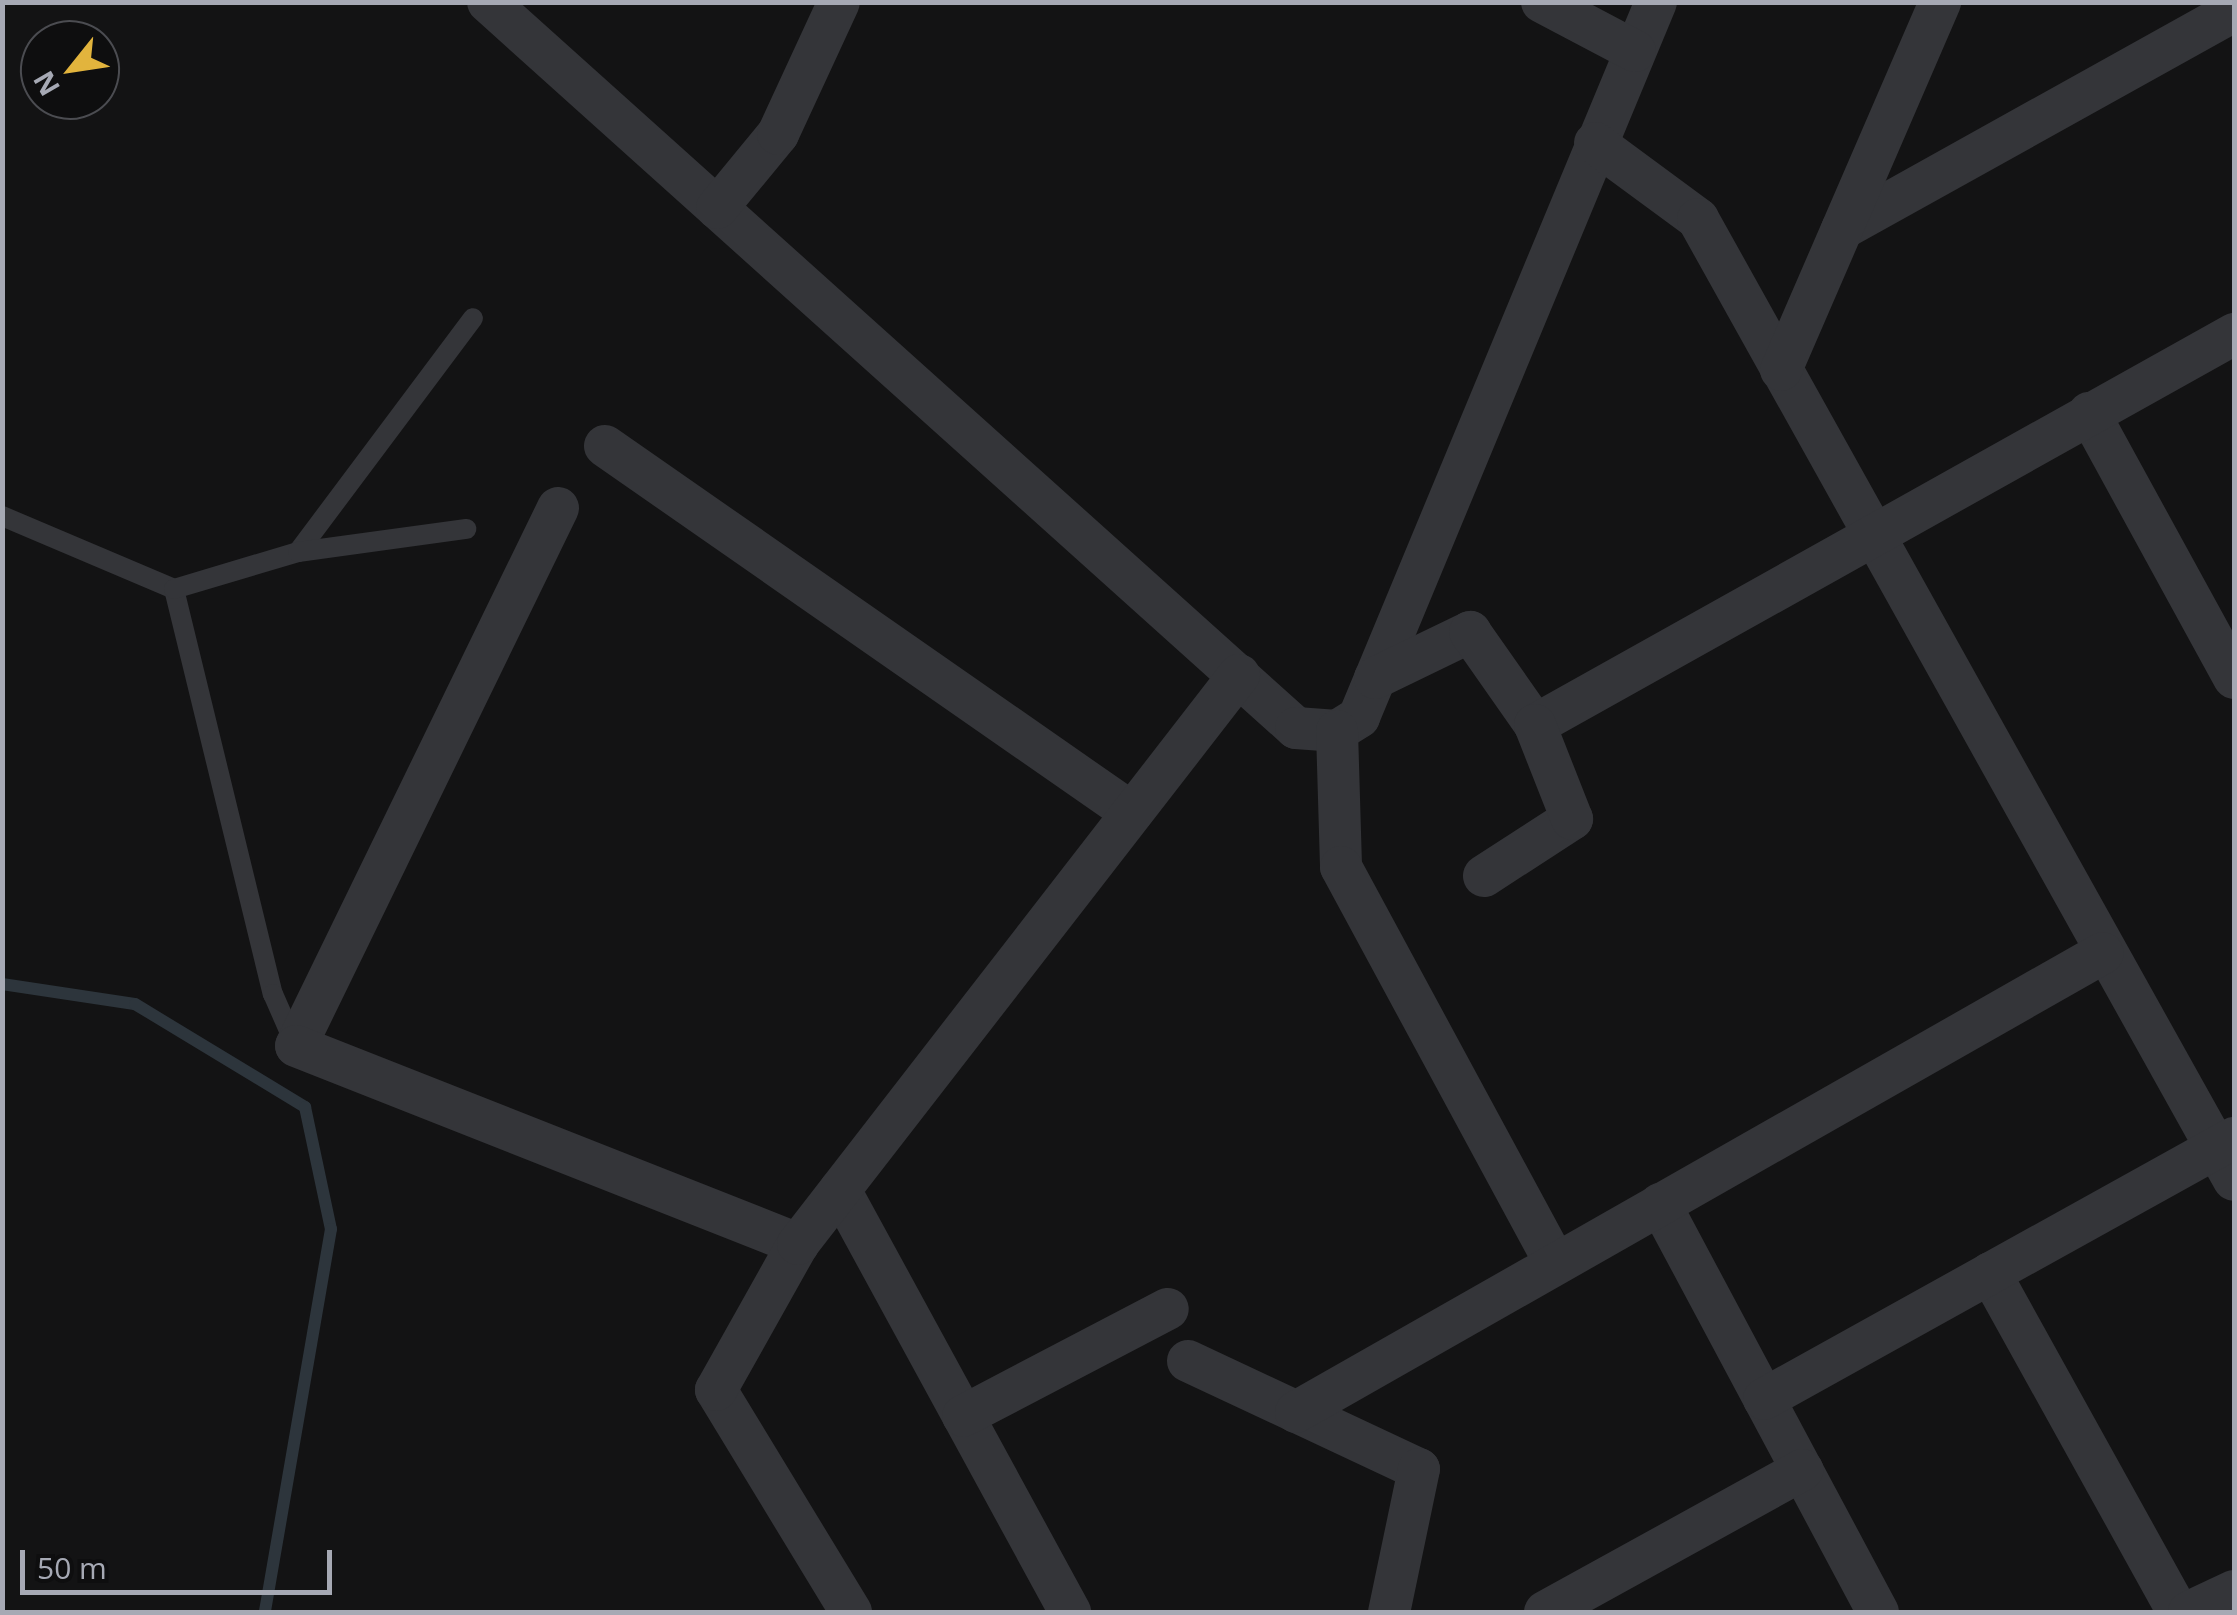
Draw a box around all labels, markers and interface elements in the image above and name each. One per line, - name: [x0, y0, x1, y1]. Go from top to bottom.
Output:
- north arrow: [20, 20, 120, 120]
- text: N: [24, 65, 68, 103]
- scale bar: [25, 1530, 338, 1592]
- text: 50 m: [37, 1547, 107, 1588]

